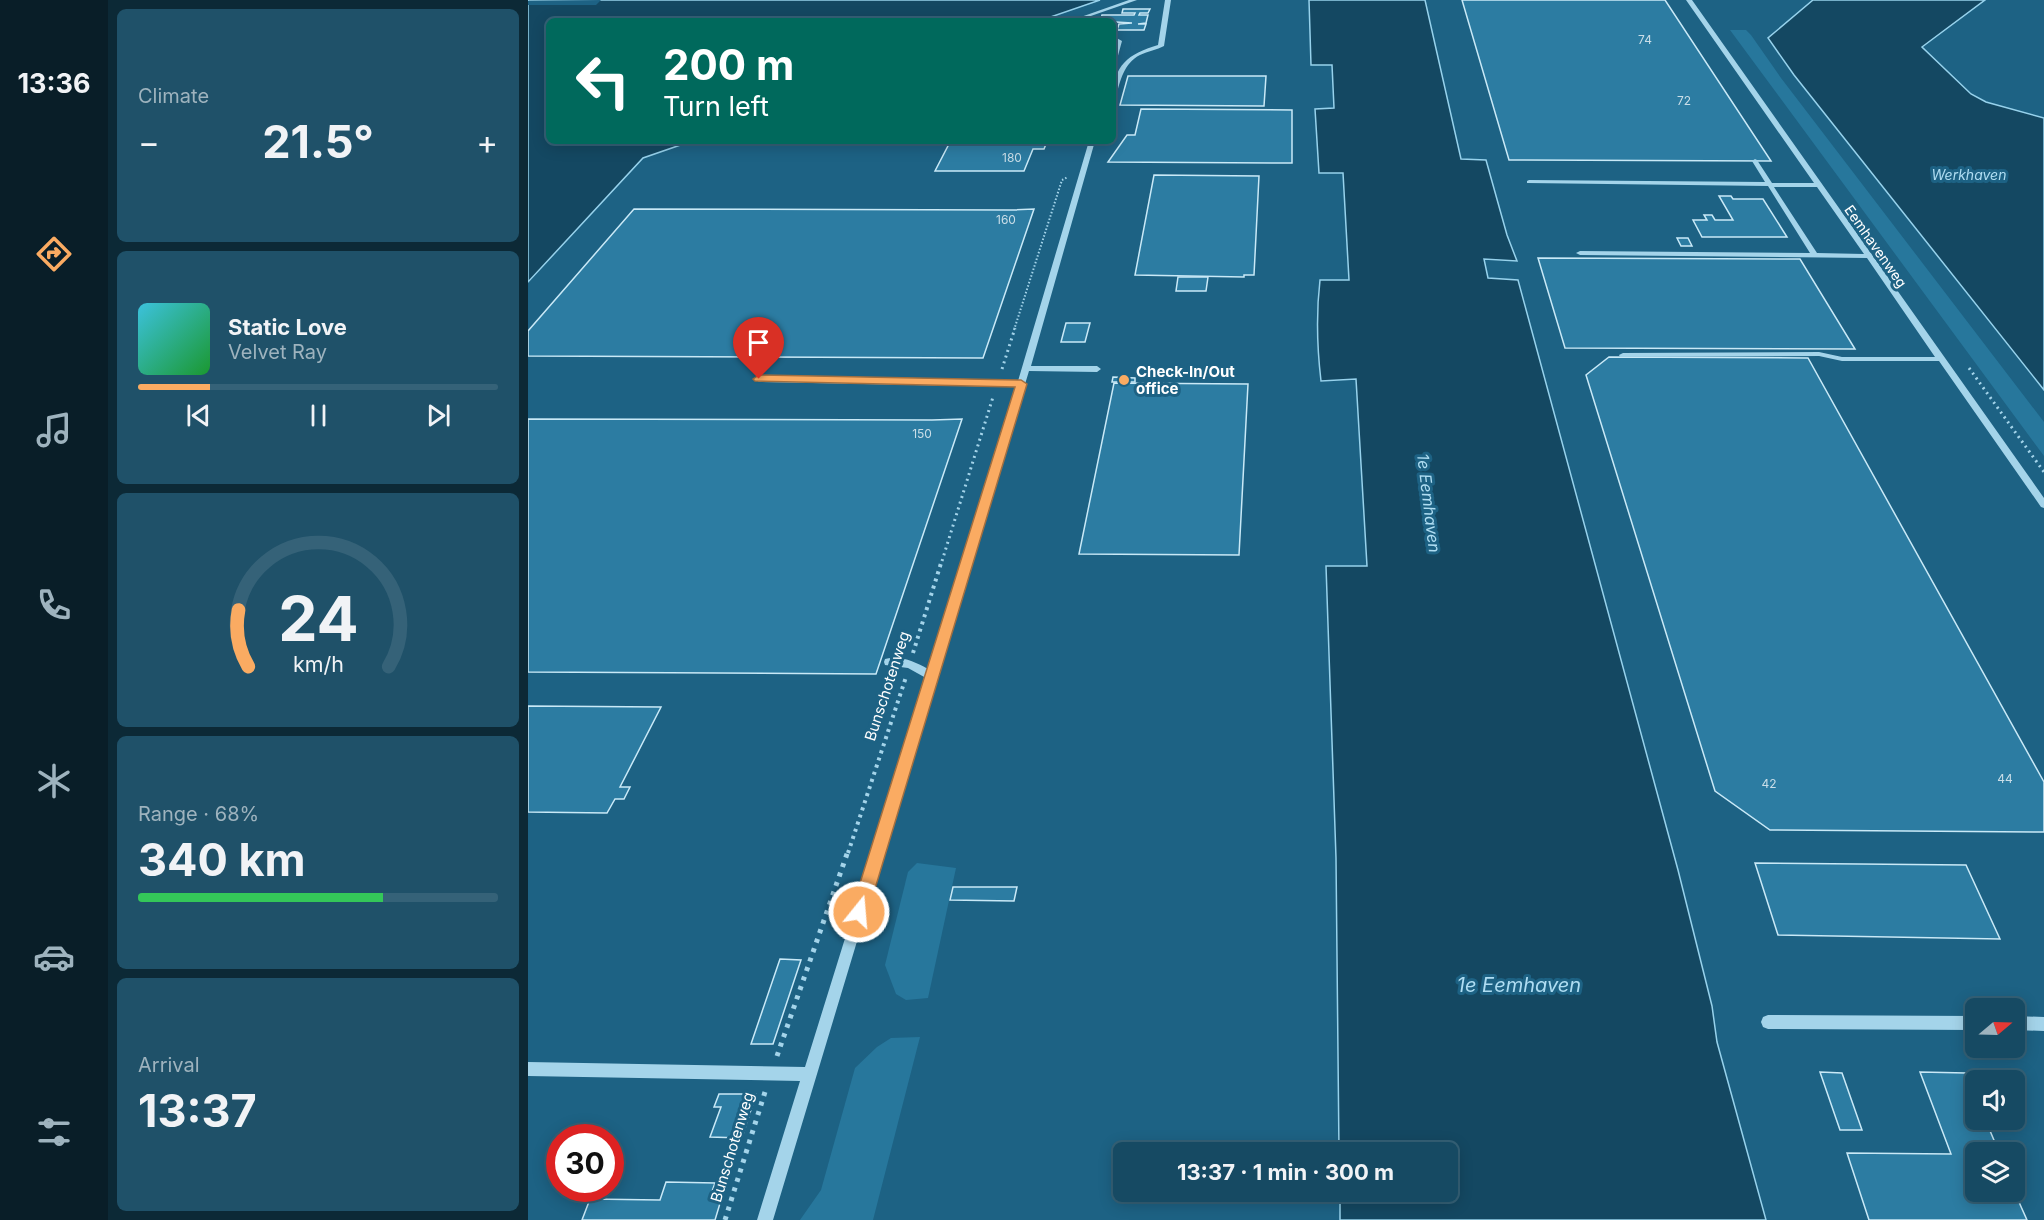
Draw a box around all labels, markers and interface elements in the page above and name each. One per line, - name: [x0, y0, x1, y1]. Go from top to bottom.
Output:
- house number: 74: [1638, 32, 1652, 47]
- text: 200 m: [663, 39, 794, 90]
- icon: left: [564, 42, 642, 120]
- text: 13:36: [17, 67, 91, 100]
- text: Climate: [138, 84, 209, 108]
- text: Turn left: [663, 90, 769, 123]
- house number: 72: [1677, 93, 1691, 108]
- text: 21.5°: [262, 114, 374, 169]
- text: −: [138, 122, 160, 162]
- text: +: [476, 122, 498, 162]
- house number: 180: [1002, 150, 1022, 165]
- water label: Werkhaven: [1932, 166, 2006, 183]
- street label: Eemhavenweg: [1841, 201, 1911, 291]
- house number: 160: [996, 212, 1016, 227]
- icon: directions: [33, 233, 75, 275]
- text: Static Love: [228, 314, 347, 340]
- pin: [733, 317, 784, 379]
- icon: arrive: [742, 326, 775, 359]
- text: Velvet Ray: [228, 340, 327, 364]
- place label: Check-In/Out office: [1136, 362, 1235, 398]
- marker: Check-In/Out office: [1117, 373, 1131, 387]
- icon: previous: [182, 399, 215, 432]
- icon: pause: [302, 399, 335, 432]
- icon: next: [422, 399, 455, 432]
- icon: music: [33, 409, 75, 451]
- house number: 150: [912, 426, 932, 441]
- water label: 1e Eemhaven: [1413, 452, 1445, 554]
- text: 24: [278, 581, 358, 656]
- icon: phone: [33, 584, 75, 626]
- street label: Bunschotenweg: [860, 629, 914, 743]
- text: km/h: [293, 651, 343, 677]
- icon: climate: [33, 760, 75, 802]
- house number: 44: [1997, 771, 2013, 786]
- house number: 42: [1761, 776, 1777, 791]
- text: Range · 68%: [138, 802, 259, 826]
- text: 340 km: [138, 832, 306, 887]
- position arrow: [827, 880, 891, 944]
- icon: car: [33, 936, 75, 978]
- water label: 1e Eemhaven: [1457, 973, 1581, 997]
- north arrow: [1965, 998, 2025, 1058]
- map controls: [1965, 998, 2025, 1202]
- text: Arrival: [138, 1053, 200, 1077]
- button: sound: [1965, 1070, 2025, 1130]
- text: 13:37: [138, 1083, 257, 1138]
- street label: Bunschotenweg: [706, 1090, 758, 1204]
- icon: filters: [33, 1111, 75, 1153]
- speed limit sign: 30: [546, 1124, 624, 1202]
- button: layers: [1965, 1142, 2025, 1202]
- text: 13:37 · 1 min · 300 m: [1177, 1159, 1394, 1185]

